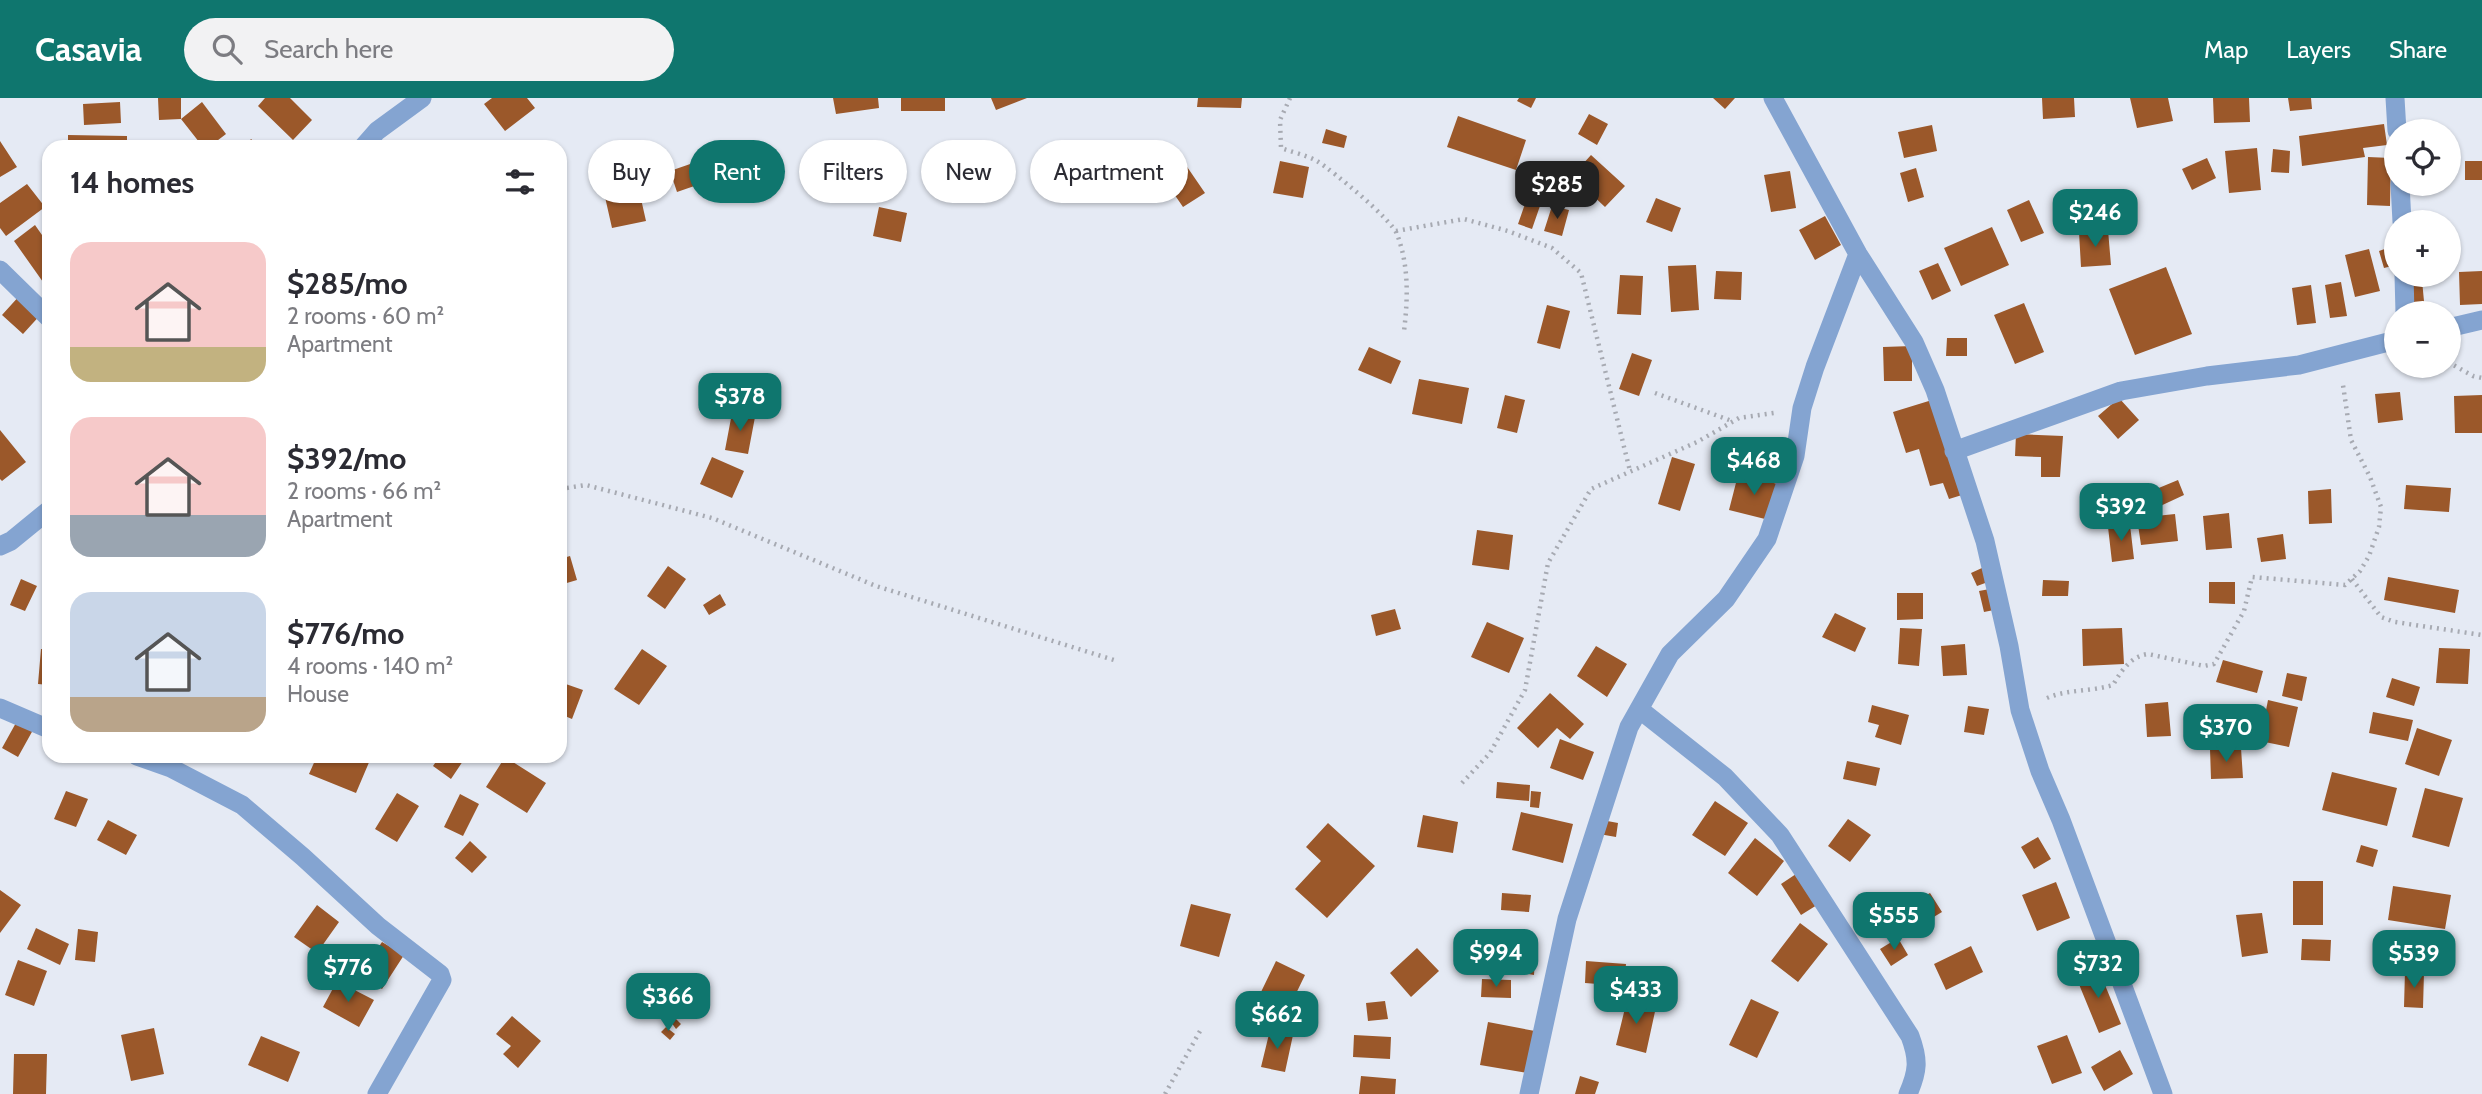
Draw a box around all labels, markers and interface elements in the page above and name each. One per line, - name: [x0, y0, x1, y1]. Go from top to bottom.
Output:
- search box: [184, 18, 674, 81]
- text: Casavia: [35, 29, 142, 69]
- icon: search: [208, 30, 246, 68]
- text: Search here: [264, 33, 393, 65]
- text: Map: [2204, 35, 2248, 64]
- text: Layers: [2286, 35, 2351, 64]
- text: Share: [2389, 35, 2447, 64]
- map controls: [2384, 119, 2461, 378]
- button: locate: [2384, 119, 2461, 196]
- chip: Buy: [588, 140, 675, 203]
- chip: Rent: [689, 140, 785, 203]
- chip: Filters: [799, 140, 907, 203]
- chip: New: [921, 140, 1016, 203]
- chip: Apartment: [1030, 140, 1188, 203]
- pin: $285: [1516, 162, 1598, 221]
- icon: filters: [501, 163, 539, 201]
- text: 14 homes: [70, 164, 194, 201]
- text: $285: [1531, 170, 1583, 198]
- pin: $246: [2054, 190, 2136, 249]
- text: $246: [2069, 198, 2121, 226]
- button: +: [2384, 210, 2461, 287]
- text: $285/mo: [287, 265, 408, 302]
- icon: home: [126, 270, 210, 354]
- button: −: [2384, 301, 2461, 378]
- text: 2 rooms · 60 m²: [287, 302, 444, 330]
- text: Apartment: [287, 330, 392, 358]
- pin: $378: [699, 374, 781, 433]
- text: $378: [714, 382, 766, 410]
- pin: $468: [1713, 438, 1795, 497]
- text: $392/mo: [287, 440, 406, 477]
- icon: home: [126, 445, 210, 529]
- text: $468: [1727, 446, 1781, 474]
- text: 2 rooms · 66 m²: [287, 477, 441, 505]
- pin: $392: [2080, 484, 2162, 543]
- text: $392: [2096, 492, 2146, 520]
- text: Apartment: [287, 505, 392, 533]
- text: $776/mo: [287, 615, 404, 652]
- icon: home: [126, 620, 210, 704]
- text: 4 rooms · 140 m²: [287, 652, 453, 680]
- text: House: [287, 680, 349, 708]
- pin: $370: [2185, 704, 2267, 764]
- text: $370: [2199, 713, 2253, 741]
- pin: $555: [1853, 892, 1935, 952]
- text: $555: [1869, 901, 1919, 929]
- pin: $994: [1455, 930, 1537, 989]
- pin: $539: [2373, 930, 2455, 990]
- text: $994: [1469, 938, 1523, 966]
- text: $539: [2388, 939, 2440, 967]
- pin: $732: [2057, 940, 2139, 1000]
- pin: $776: [307, 944, 389, 1004]
- text: $732: [2073, 949, 2123, 977]
- text: $776: [323, 953, 373, 981]
- pin: $433: [1595, 967, 1677, 1026]
- pin: $366: [627, 974, 709, 1033]
- text: $433: [1610, 975, 1662, 1003]
- text: $366: [642, 982, 694, 1010]
- pin: $662: [1236, 992, 1318, 1051]
- text: $662: [1251, 1000, 1303, 1028]

